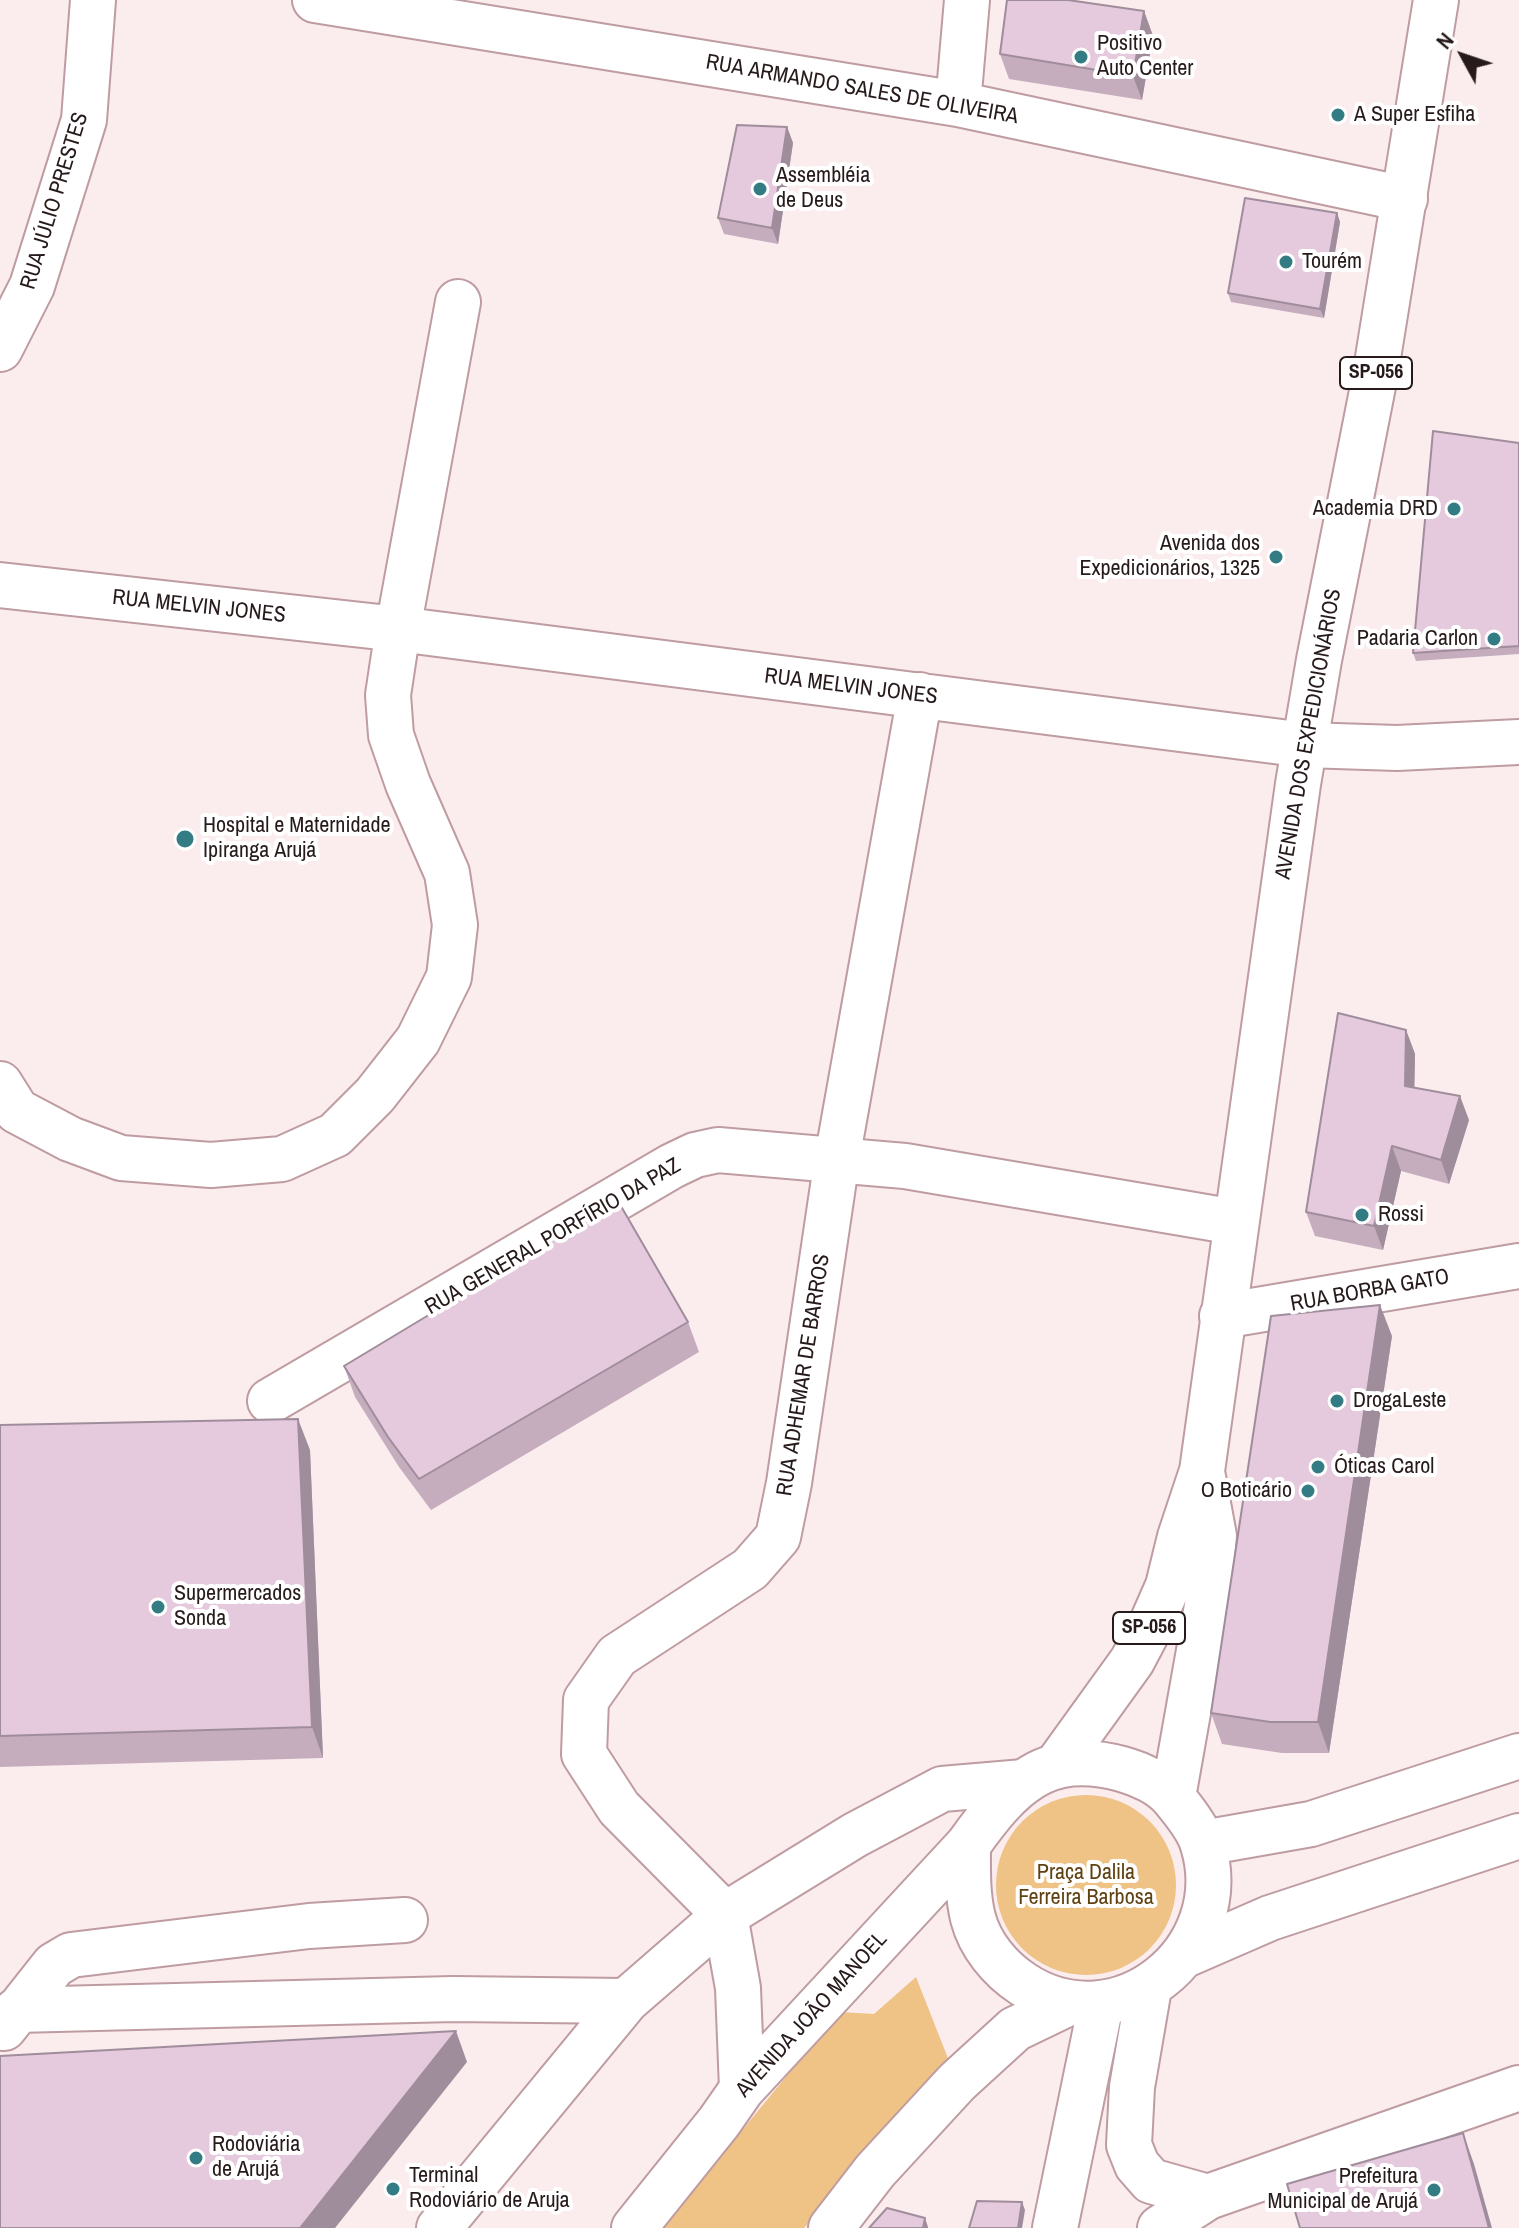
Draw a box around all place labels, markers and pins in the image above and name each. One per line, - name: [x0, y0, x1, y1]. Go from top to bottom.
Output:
- place label: Positivo Auto Center: [1097, 31, 1193, 82]
- marker: Positivo Auto Center: [1072, 48, 1090, 66]
- place label: A Super Esfiha: [1354, 102, 1475, 128]
- marker: A Super Esfiha: [1329, 106, 1347, 124]
- place label: Assembléia de Deus: [776, 163, 870, 214]
- marker: Assembléia de Deus: [751, 180, 769, 198]
- place label: Tourém: [1302, 249, 1362, 275]
- marker: Tourém: [1277, 253, 1295, 271]
- place label: Academia DRD: [1313, 496, 1438, 522]
- marker: Academia DRD: [1445, 500, 1463, 518]
- place label: Avenida dos Expedicionários, 1325: [1079, 531, 1260, 582]
- marker: Avenida dos Expedicionários, 1325: [1267, 548, 1285, 566]
- place label: Padaria Carlon: [1357, 626, 1478, 652]
- marker: Padaria Carlon: [1485, 630, 1503, 648]
- place label: Hospital e Maternidade Ipiranga Arujá: [203, 813, 391, 864]
- marker: Hospital e Maternidade Ipiranga Arujá: [174, 828, 196, 850]
- place label: Rossi: [1378, 1202, 1424, 1228]
- marker: Rossi: [1353, 1206, 1371, 1224]
- place label: DrogaLeste: [1353, 1388, 1446, 1414]
- marker: DrogaLeste: [1328, 1392, 1346, 1410]
- place label: Óticas Carol: [1334, 1454, 1434, 1480]
- marker: Óticas Carol: [1309, 1458, 1327, 1476]
- place label: O Boticário: [1201, 1478, 1292, 1504]
- marker: O Boticário: [1299, 1482, 1317, 1500]
- place label: Supermercados Sonda: [174, 1581, 301, 1632]
- marker: Supermercados Sonda: [149, 1598, 167, 1616]
- place label: Rodoviária de Arujá: [212, 2132, 300, 2184]
- marker: Rodoviária de Arujá: [187, 2149, 205, 2167]
- place label: Terminal Rodoviário de Aruja: [409, 2163, 569, 2214]
- place label: Prefeitura Municipal de Arujá: [1268, 2164, 1418, 2216]
- marker: Terminal Rodoviário de Aruja: [384, 2180, 402, 2198]
- marker: Prefeitura Municipal de Arujá: [1425, 2181, 1443, 2199]

